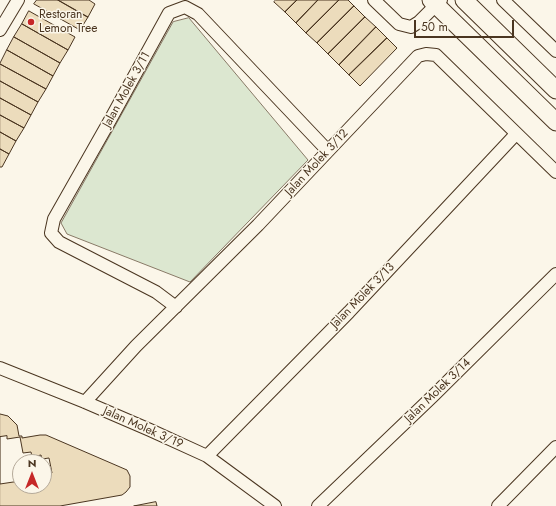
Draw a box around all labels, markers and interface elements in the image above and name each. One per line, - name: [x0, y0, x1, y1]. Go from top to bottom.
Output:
- place label: Restoran Lemon Tree: [39, 8, 97, 36]
- scale bar: [416, 12, 516, 38]
- marker: Restoran Lemon Tree: [26, 17, 36, 27]
- text: 50 m: [421, 18, 448, 36]
- street label: Jalan Molek 3/11: [100, 50, 154, 130]
- street label: Jalan Molek 3/12: [282, 127, 352, 199]
- street label: Jalan Molek 3/13: [328, 260, 398, 332]
- street label: Jalan Molek 3/14: [402, 356, 474, 426]
- street label: Jalan Molek 3/19: [101, 404, 185, 452]
- north arrow: [12, 454, 52, 494]
- text: N: [28, 455, 36, 471]

